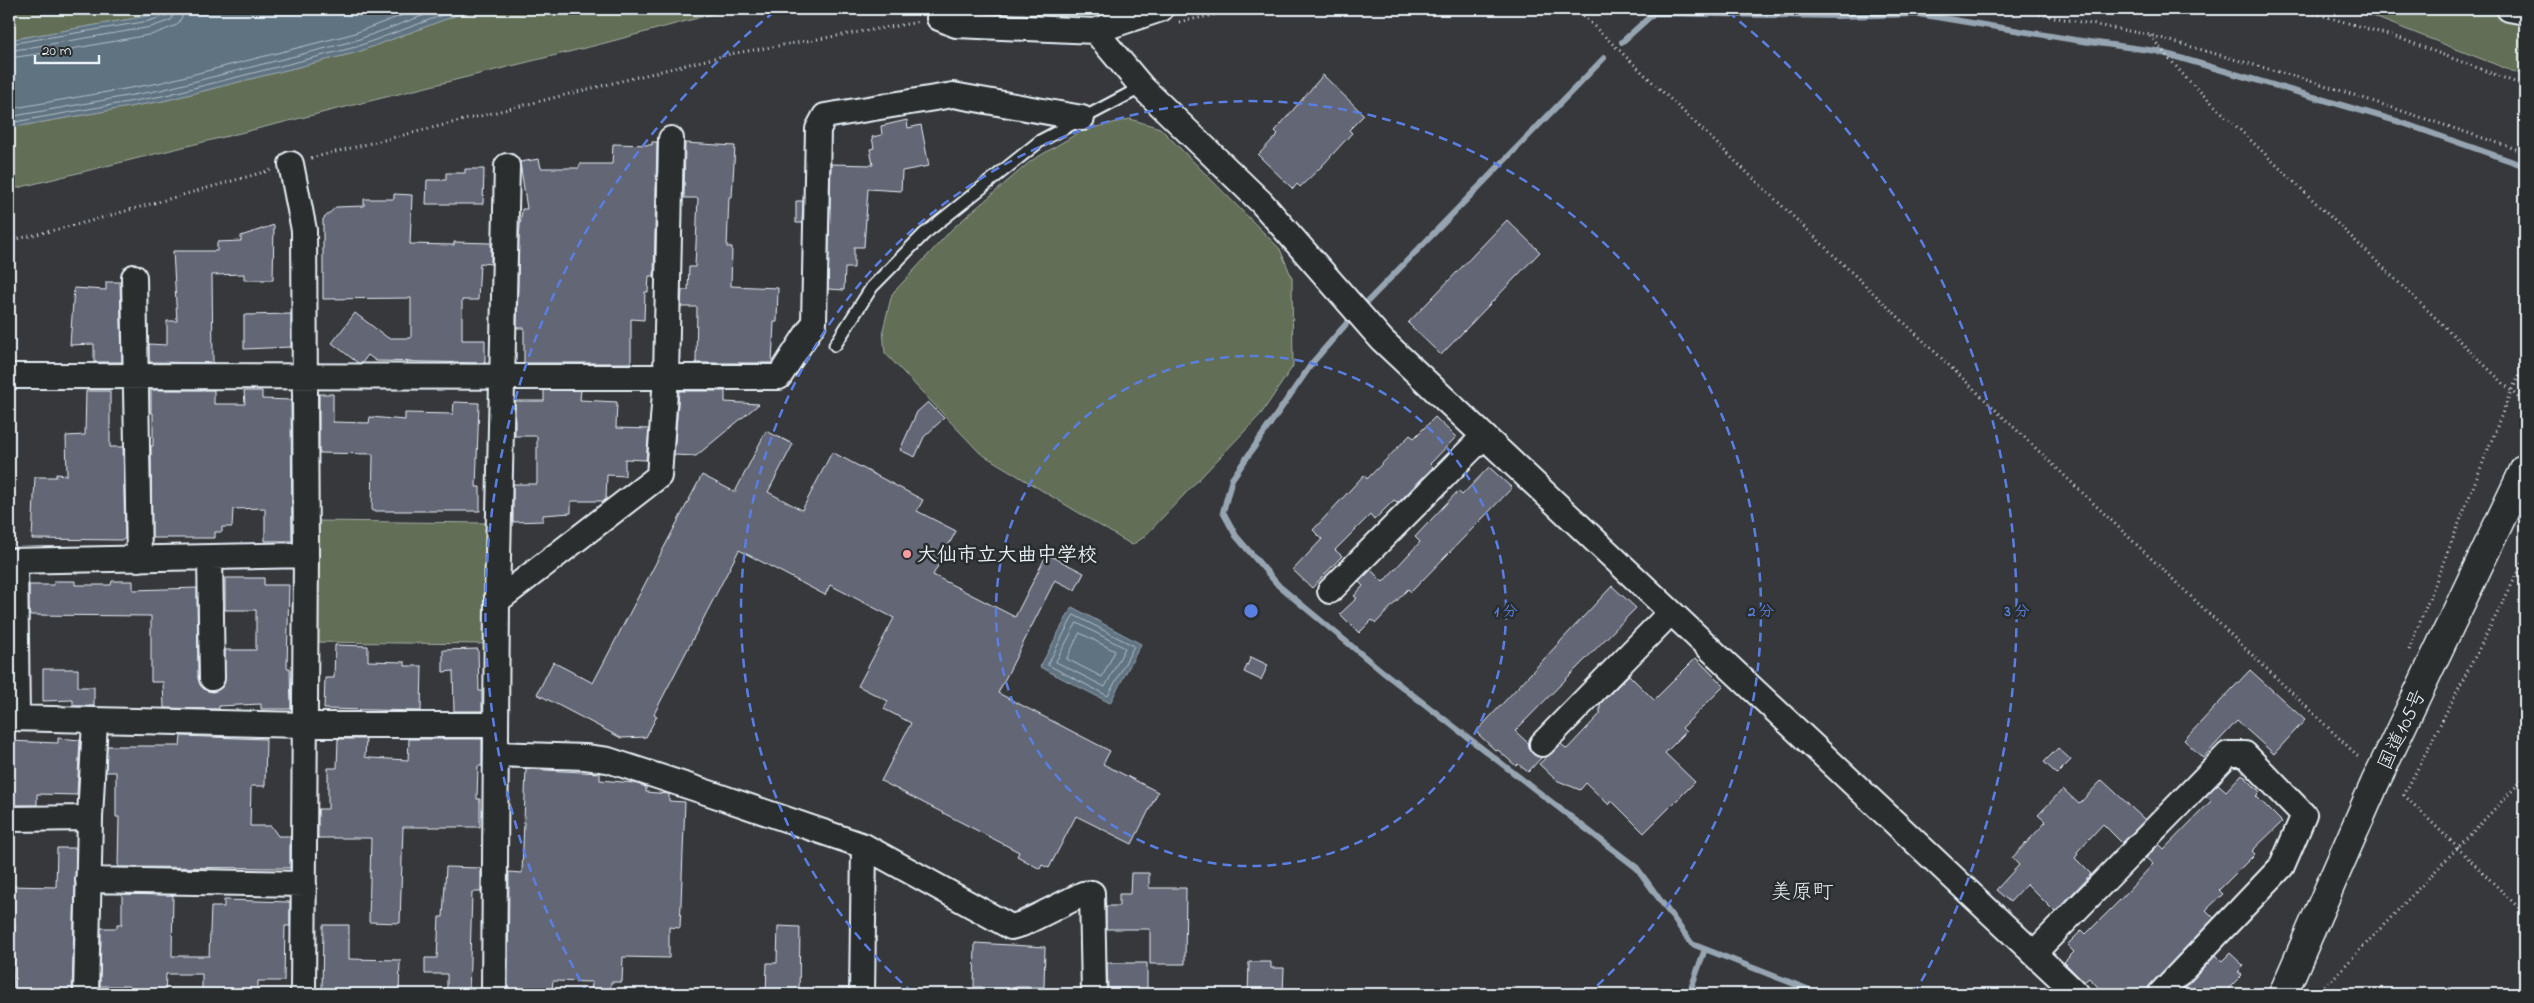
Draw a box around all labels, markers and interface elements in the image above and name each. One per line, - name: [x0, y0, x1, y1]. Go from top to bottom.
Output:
- scale bar: [35, 32, 99, 64]
- text: 20 m: [42, 40, 72, 62]
- place label: 大仙市立大曲中学校: [917, 542, 1097, 571]
- marker: 大仙市立大曲中学校: [901, 548, 913, 560]
- text: 1 分: [1494, 601, 1518, 623]
- text: 2 分: [1747, 601, 1774, 623]
- text: 3 分: [2004, 601, 2029, 623]
- centre of rings: [1242, 602, 1260, 620]
- street label: 国道105号: [2372, 685, 2435, 775]
- district label: 美原町: [1771, 878, 1834, 908]

